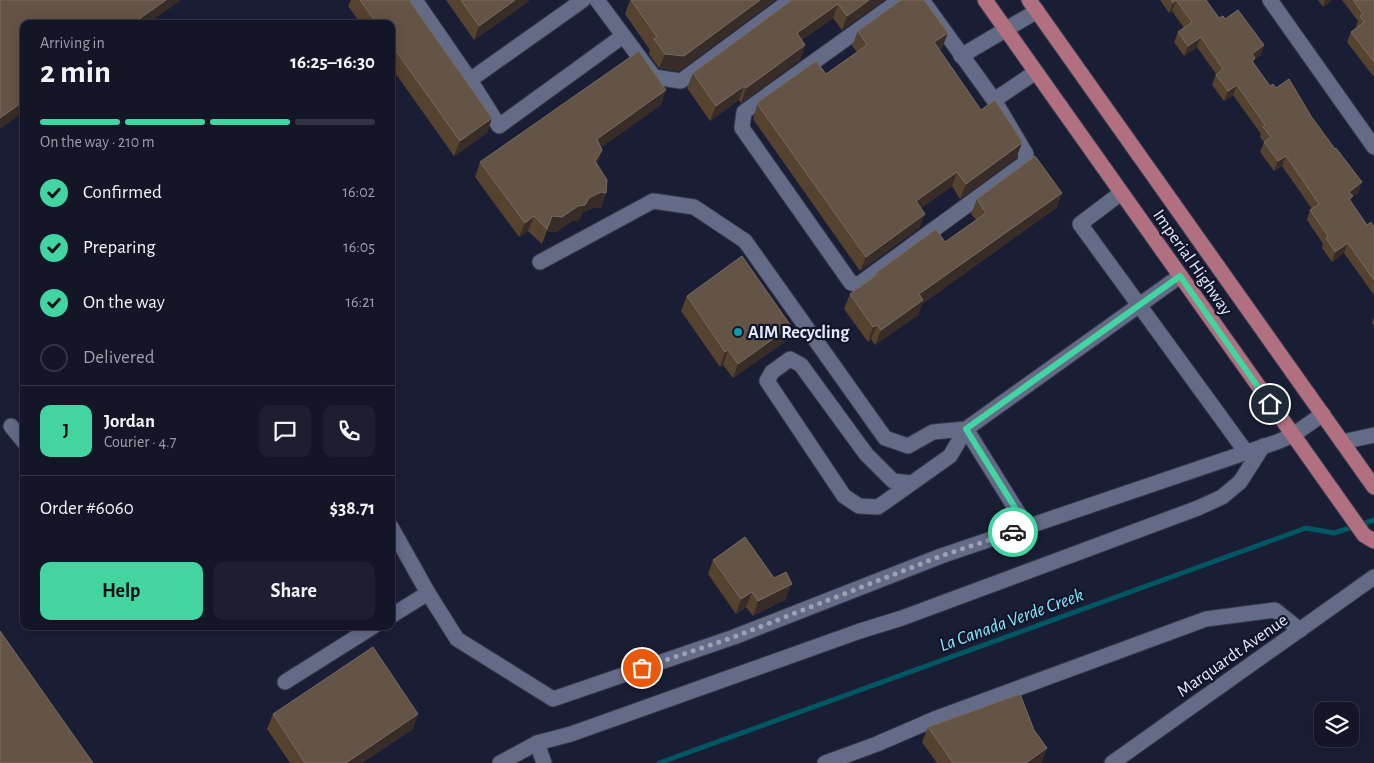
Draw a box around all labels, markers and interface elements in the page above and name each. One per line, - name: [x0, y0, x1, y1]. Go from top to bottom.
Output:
- text: Arriving in: [40, 35, 105, 51]
- text: 16:25–16:30: [290, 53, 375, 72]
- text: 2 min: [40, 56, 111, 88]
- text: On the way · 210 m: [40, 134, 155, 150]
- icon: check: [40, 179, 68, 207]
- text: Confirmed: [83, 183, 162, 202]
- text: 16:02: [343, 184, 375, 200]
- street label: Imperial Highway: [1149, 206, 1235, 319]
- icon: check: [40, 234, 68, 262]
- text: Preparing: [83, 238, 156, 257]
- text: 16:05: [343, 239, 375, 255]
- icon: check: [40, 289, 68, 317]
- text: On the way: [83, 293, 165, 312]
- text: 16:21: [346, 294, 375, 310]
- place label: AIM Recycling: [748, 324, 850, 342]
- marker: AIM Recycling: [732, 326, 744, 338]
- text: Delivered: [83, 348, 155, 367]
- pin: [1249, 383, 1291, 425]
- icon: home: [1256, 390, 1284, 418]
- button: chat: [259, 405, 311, 457]
- button: phone: [323, 405, 375, 457]
- text: Jordan: [104, 412, 155, 431]
- text: J: [63, 421, 69, 440]
- text: Courier · 4.7: [104, 434, 176, 450]
- text: Order #6060: [40, 499, 134, 518]
- text: $38.71: [329, 499, 375, 518]
- courier: [988, 507, 1038, 557]
- icon: car: [999, 518, 1027, 546]
- button: Help: [40, 562, 203, 620]
- button: Share: [213, 562, 375, 620]
- water label: La Canada Verde Creek: [937, 585, 1086, 655]
- street label: Marquardt Avenue: [1174, 611, 1291, 701]
- pin: [621, 647, 663, 689]
- icon: bag: [628, 654, 656, 682]
- map controls: [1314, 702, 1359, 747]
- button: layers: [1314, 702, 1359, 747]

